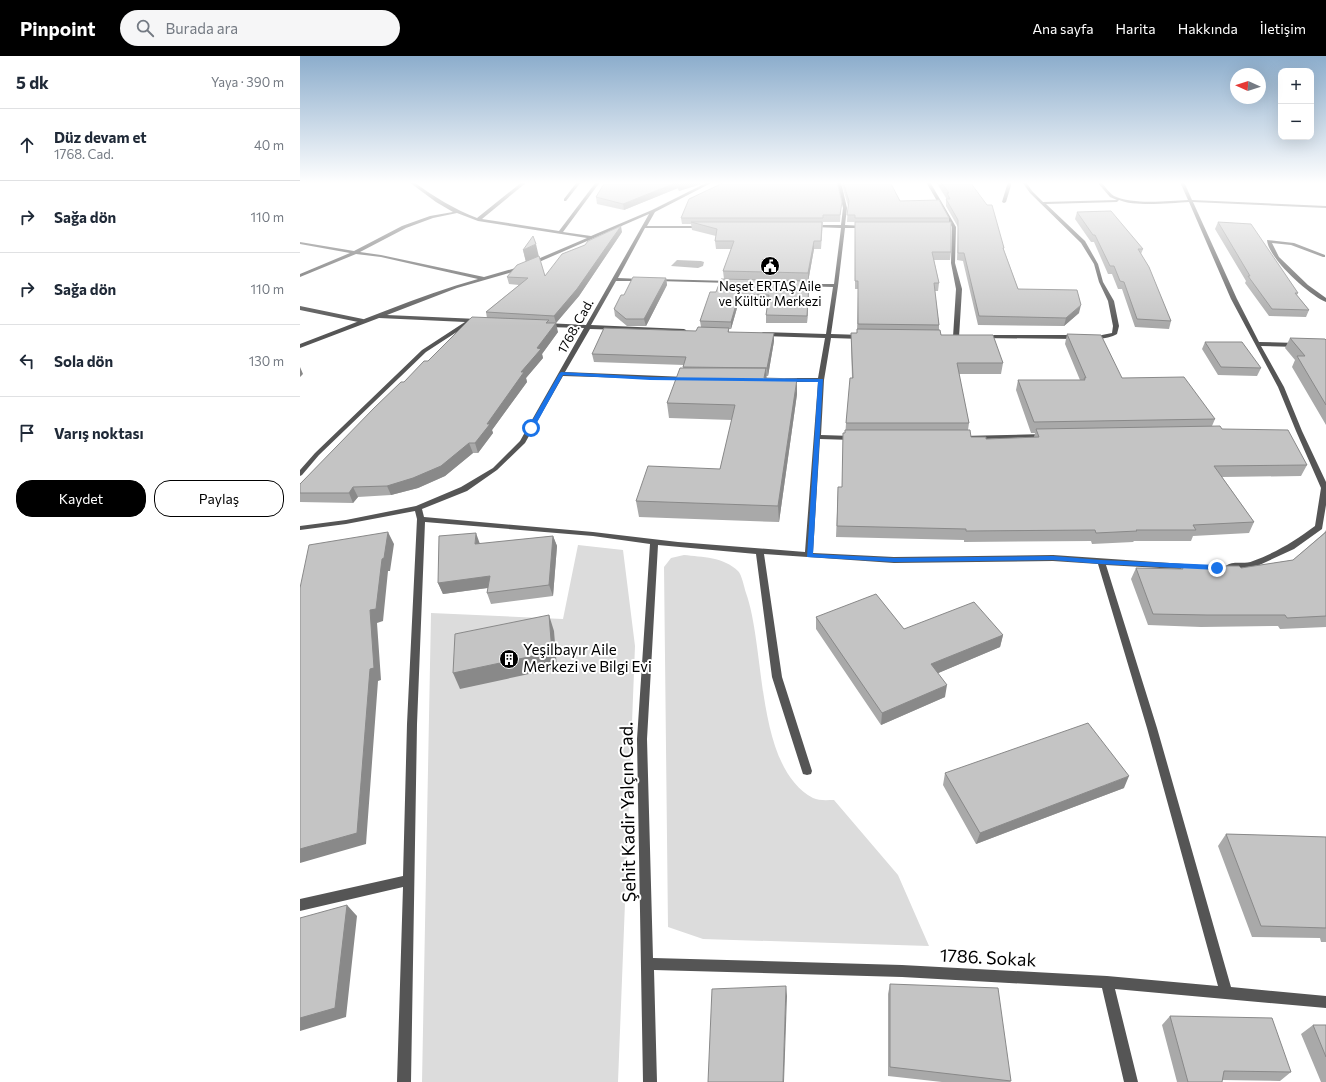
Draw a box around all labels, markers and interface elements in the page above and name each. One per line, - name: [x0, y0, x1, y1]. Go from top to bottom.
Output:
- search box: [120, 10, 400, 46]
- text: Pinpoint: [20, 17, 96, 40]
- icon: search: [134, 17, 156, 39]
- text: Burada ara: [166, 19, 238, 37]
- text: Ana sayfa: [1032, 20, 1094, 37]
- text: Harita: [1116, 20, 1156, 37]
- text: Hakkında: [1178, 20, 1238, 37]
- text: İletişim: [1260, 20, 1306, 37]
- north arrow: [1230, 68, 1266, 104]
- map controls: [1278, 68, 1314, 140]
- button: +: [1278, 68, 1314, 104]
- text: 5 dk: [16, 72, 49, 93]
- text: Yaya · 390 m: [211, 74, 284, 90]
- button: −: [1278, 104, 1314, 140]
- text: Düz devam et: [54, 128, 147, 146]
- icon: ahead: [16, 134, 38, 156]
- text: 40 m: [254, 137, 284, 153]
- text: 1768. Cad.: [54, 146, 114, 162]
- icon: right: [16, 206, 38, 228]
- text: Sağa dön: [54, 208, 116, 226]
- text: 110 m: [251, 209, 284, 225]
- public building icon: Neşet ERTAŞ Aile ve Kültür Merkezi: [759, 255, 781, 277]
- icon: right: [16, 278, 38, 300]
- place label: Neşet ERTAŞ Aile ve Kültür Merkezi: [718, 278, 822, 309]
- text: Sağa dön: [54, 280, 116, 298]
- text: 110 m: [251, 281, 284, 297]
- street label: 1768. Cad.: [554, 296, 596, 356]
- icon: left: [16, 350, 38, 372]
- text: Sola dön: [54, 352, 113, 370]
- text: 130 m: [249, 353, 284, 369]
- route start: [522, 419, 540, 437]
- icon: arrive: [16, 422, 38, 444]
- text: Varış noktası: [54, 424, 144, 442]
- button: Kaydet: [16, 480, 146, 517]
- button: Paylaş: [154, 480, 284, 517]
- route end: [1208, 559, 1226, 577]
- place label: Yeşilbayır Aile Merkezi ve Bilgi Evi: [523, 640, 652, 675]
- building icon: Yeşilbayır Aile Merkezi ve Bilgi Evi: [498, 648, 520, 670]
- street label: Şehit Kadir Yalçın Cad.: [614, 722, 640, 902]
- street label: 1786. Sokak: [939, 943, 1037, 971]

